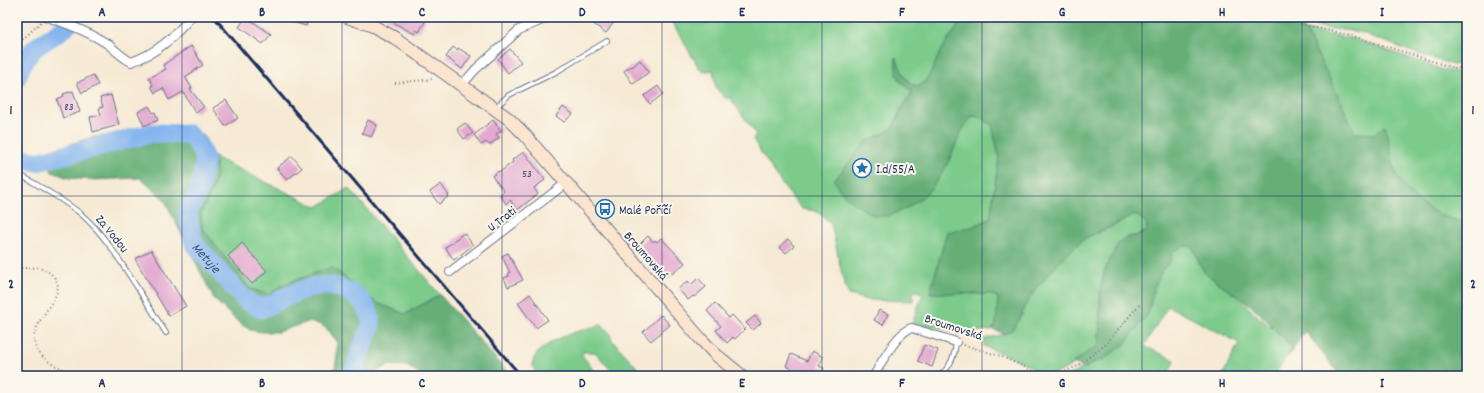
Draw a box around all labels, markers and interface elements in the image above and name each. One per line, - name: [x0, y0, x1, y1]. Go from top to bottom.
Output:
- text: A: [98, 4, 106, 23]
- text: B: [259, 4, 265, 23]
- text: C: [419, 4, 426, 23]
- text: D: [579, 4, 586, 23]
- text: E: [739, 4, 746, 23]
- text: F: [899, 4, 905, 23]
- text: G: [1059, 4, 1066, 23]
- text: H: [1219, 4, 1226, 23]
- text: I: [1380, 4, 1385, 23]
- house number: 83: [64, 100, 74, 116]
- text: 1: [10, 102, 13, 121]
- text: 1: [1472, 102, 1475, 121]
- place icon: I.d/55/A: [851, 157, 873, 179]
- place label: I.d/55/A: [876, 161, 915, 180]
- house number: 53: [522, 167, 532, 183]
- bus stop icon: Malé Poříčí: [594, 198, 616, 220]
- street label: U Trati: [484, 202, 522, 237]
- place label: Malé Poříčí: [619, 202, 672, 221]
- street label: Za Vodou: [90, 211, 132, 258]
- street label: Broumovská: [618, 228, 672, 286]
- water label: Metuje: [186, 239, 225, 279]
- text: 2: [8, 276, 14, 295]
- text: 2: [1470, 276, 1476, 295]
- street label: Broumovská: [922, 310, 985, 347]
- text: A: [98, 375, 106, 393]
- text: B: [259, 375, 265, 393]
- text: C: [419, 375, 426, 393]
- text: D: [579, 375, 586, 393]
- text: E: [739, 375, 746, 393]
- text: F: [899, 375, 905, 393]
- text: G: [1059, 375, 1066, 393]
- text: H: [1219, 375, 1226, 393]
- text: I: [1380, 375, 1385, 393]

